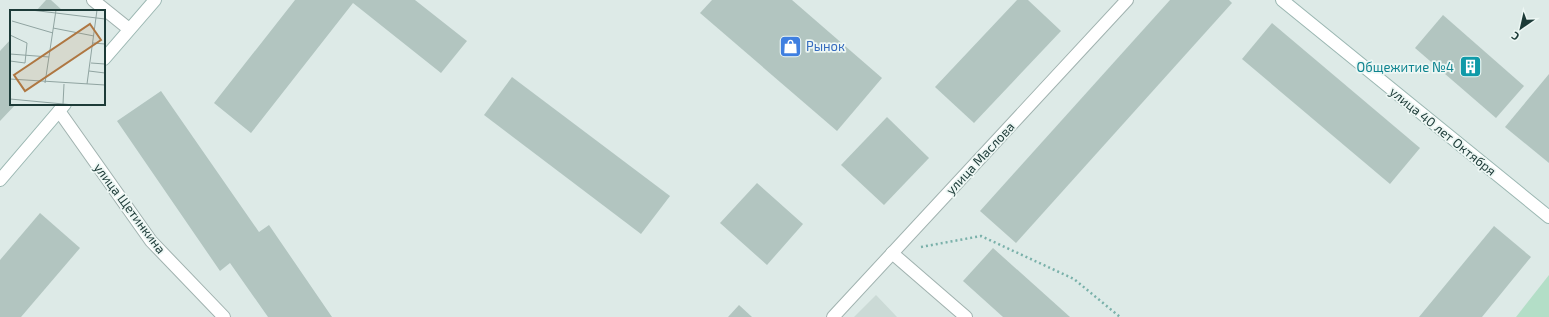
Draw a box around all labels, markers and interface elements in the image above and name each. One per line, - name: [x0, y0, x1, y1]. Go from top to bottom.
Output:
- north arrow: [1501, 8, 1541, 48]
- inset map: [10, 10, 105, 105]
- text: С: [1508, 29, 1521, 44]
- shop icon: Рынок: [778, 33, 804, 59]
- place label: Рынок: [806, 38, 845, 54]
- building icon: Общежитие №4: [1457, 54, 1483, 80]
- place label: Общежитие №4: [1356, 59, 1454, 75]
- street label: улица 40 лет Октября: [1386, 83, 1500, 179]
- street label: улица Маслова: [942, 118, 1018, 198]
- street label: улица Щетинкина: [91, 160, 169, 256]

